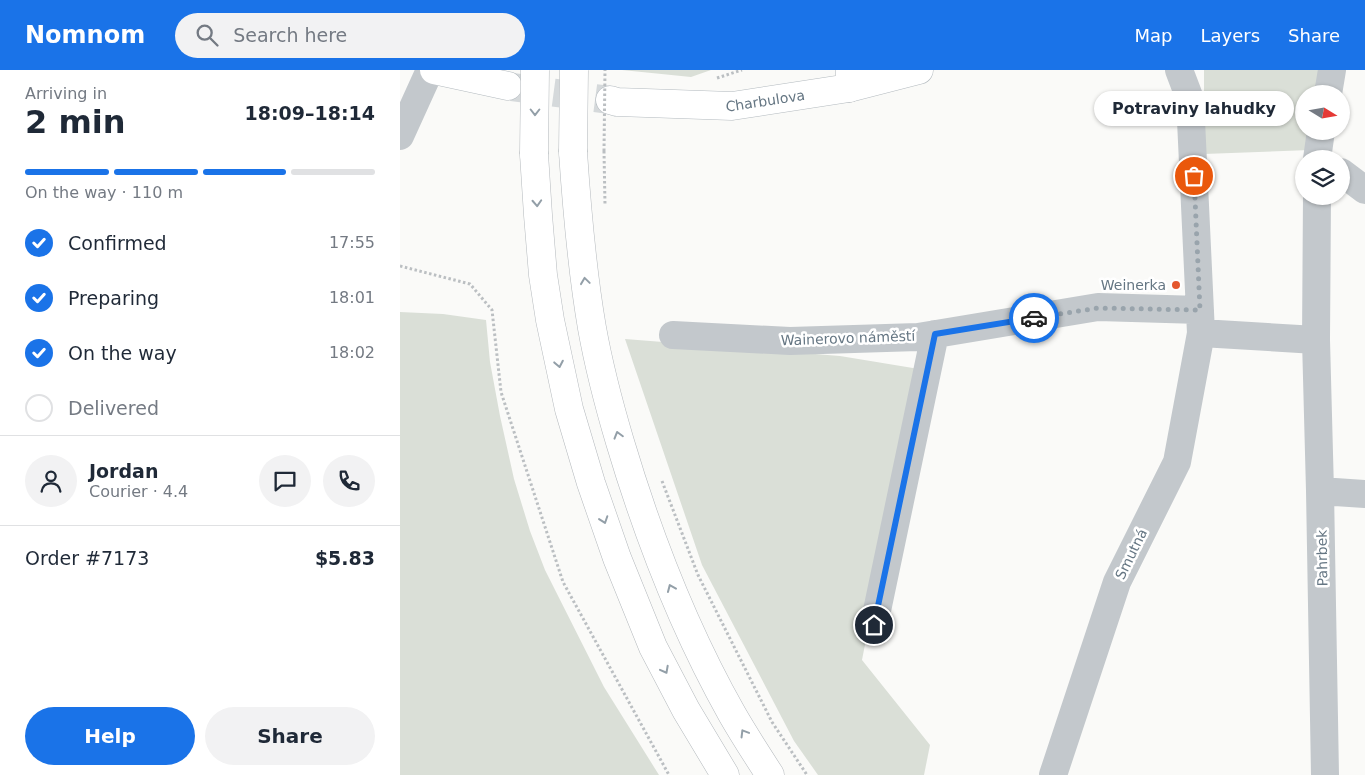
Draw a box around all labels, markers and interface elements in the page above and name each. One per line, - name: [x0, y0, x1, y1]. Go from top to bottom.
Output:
- search box: [175, 13, 525, 58]
- text: Nomnom: [25, 21, 145, 49]
- icon: search: [193, 21, 221, 49]
- text: Search here: [233, 24, 347, 46]
- text: Map: [1134, 25, 1172, 46]
- text: Layers: [1200, 25, 1260, 46]
- text: Share: [1288, 25, 1340, 46]
- text: Arriving in: [25, 84, 107, 103]
- north arrow: [1295, 85, 1350, 140]
- map controls: [1295, 85, 1350, 205]
- street label: Charbulova: [725, 87, 806, 114]
- callout: Potraviny lahudky: [1094, 91, 1294, 126]
- text: Potraviny lahudky: [1112, 99, 1276, 118]
- text: 18:09–18:14: [245, 102, 375, 124]
- text: 2 min: [25, 103, 126, 141]
- one-way arrow: [530, 108, 540, 116]
- button: layers: [1295, 150, 1350, 205]
- pin: [1173, 155, 1215, 197]
- icon: bag: [1180, 162, 1208, 190]
- text: On the way · 110 m: [25, 183, 183, 202]
- one-way arrow: [532, 199, 543, 207]
- icon: check: [25, 229, 53, 257]
- text: Confirmed: [68, 232, 167, 254]
- text: 17:55: [329, 233, 375, 252]
- one-way arrow: [581, 276, 591, 285]
- place label: Weinerka: [1101, 277, 1166, 293]
- marker: Weinerka: [1170, 279, 1182, 291]
- icon: check: [25, 284, 53, 312]
- text: Preparing: [68, 287, 159, 309]
- text: 18:01: [329, 288, 375, 307]
- courier: [1009, 293, 1059, 343]
- icon: car: [1020, 304, 1048, 332]
- street label: Wainerovo náměstí: [780, 328, 917, 348]
- icon: check: [25, 339, 53, 367]
- text: On the way: [68, 342, 177, 364]
- text: 18:02: [329, 343, 375, 362]
- one-way arrow: [553, 359, 564, 368]
- text: Delivered: [68, 397, 159, 419]
- one-way arrow: [614, 431, 624, 440]
- button: person: [25, 455, 77, 507]
- button: chat: [259, 455, 311, 507]
- button: phone: [323, 455, 375, 507]
- text: Jordan: [89, 460, 158, 482]
- text: Courier · 4.4: [89, 482, 188, 501]
- one-way arrow: [598, 515, 608, 523]
- street label: Smutná: [1112, 526, 1150, 582]
- street label: Pahrbek: [1313, 529, 1330, 586]
- text: Order #7173: [25, 547, 149, 569]
- text: $5.83: [315, 547, 375, 569]
- one-way arrow: [667, 584, 678, 593]
- pin: [853, 604, 895, 646]
- icon: home: [860, 611, 888, 639]
- one-way arrow: [659, 665, 669, 674]
- button: Help: [25, 707, 195, 765]
- button: Share: [205, 707, 375, 765]
- one-way arrow: [741, 730, 751, 739]

